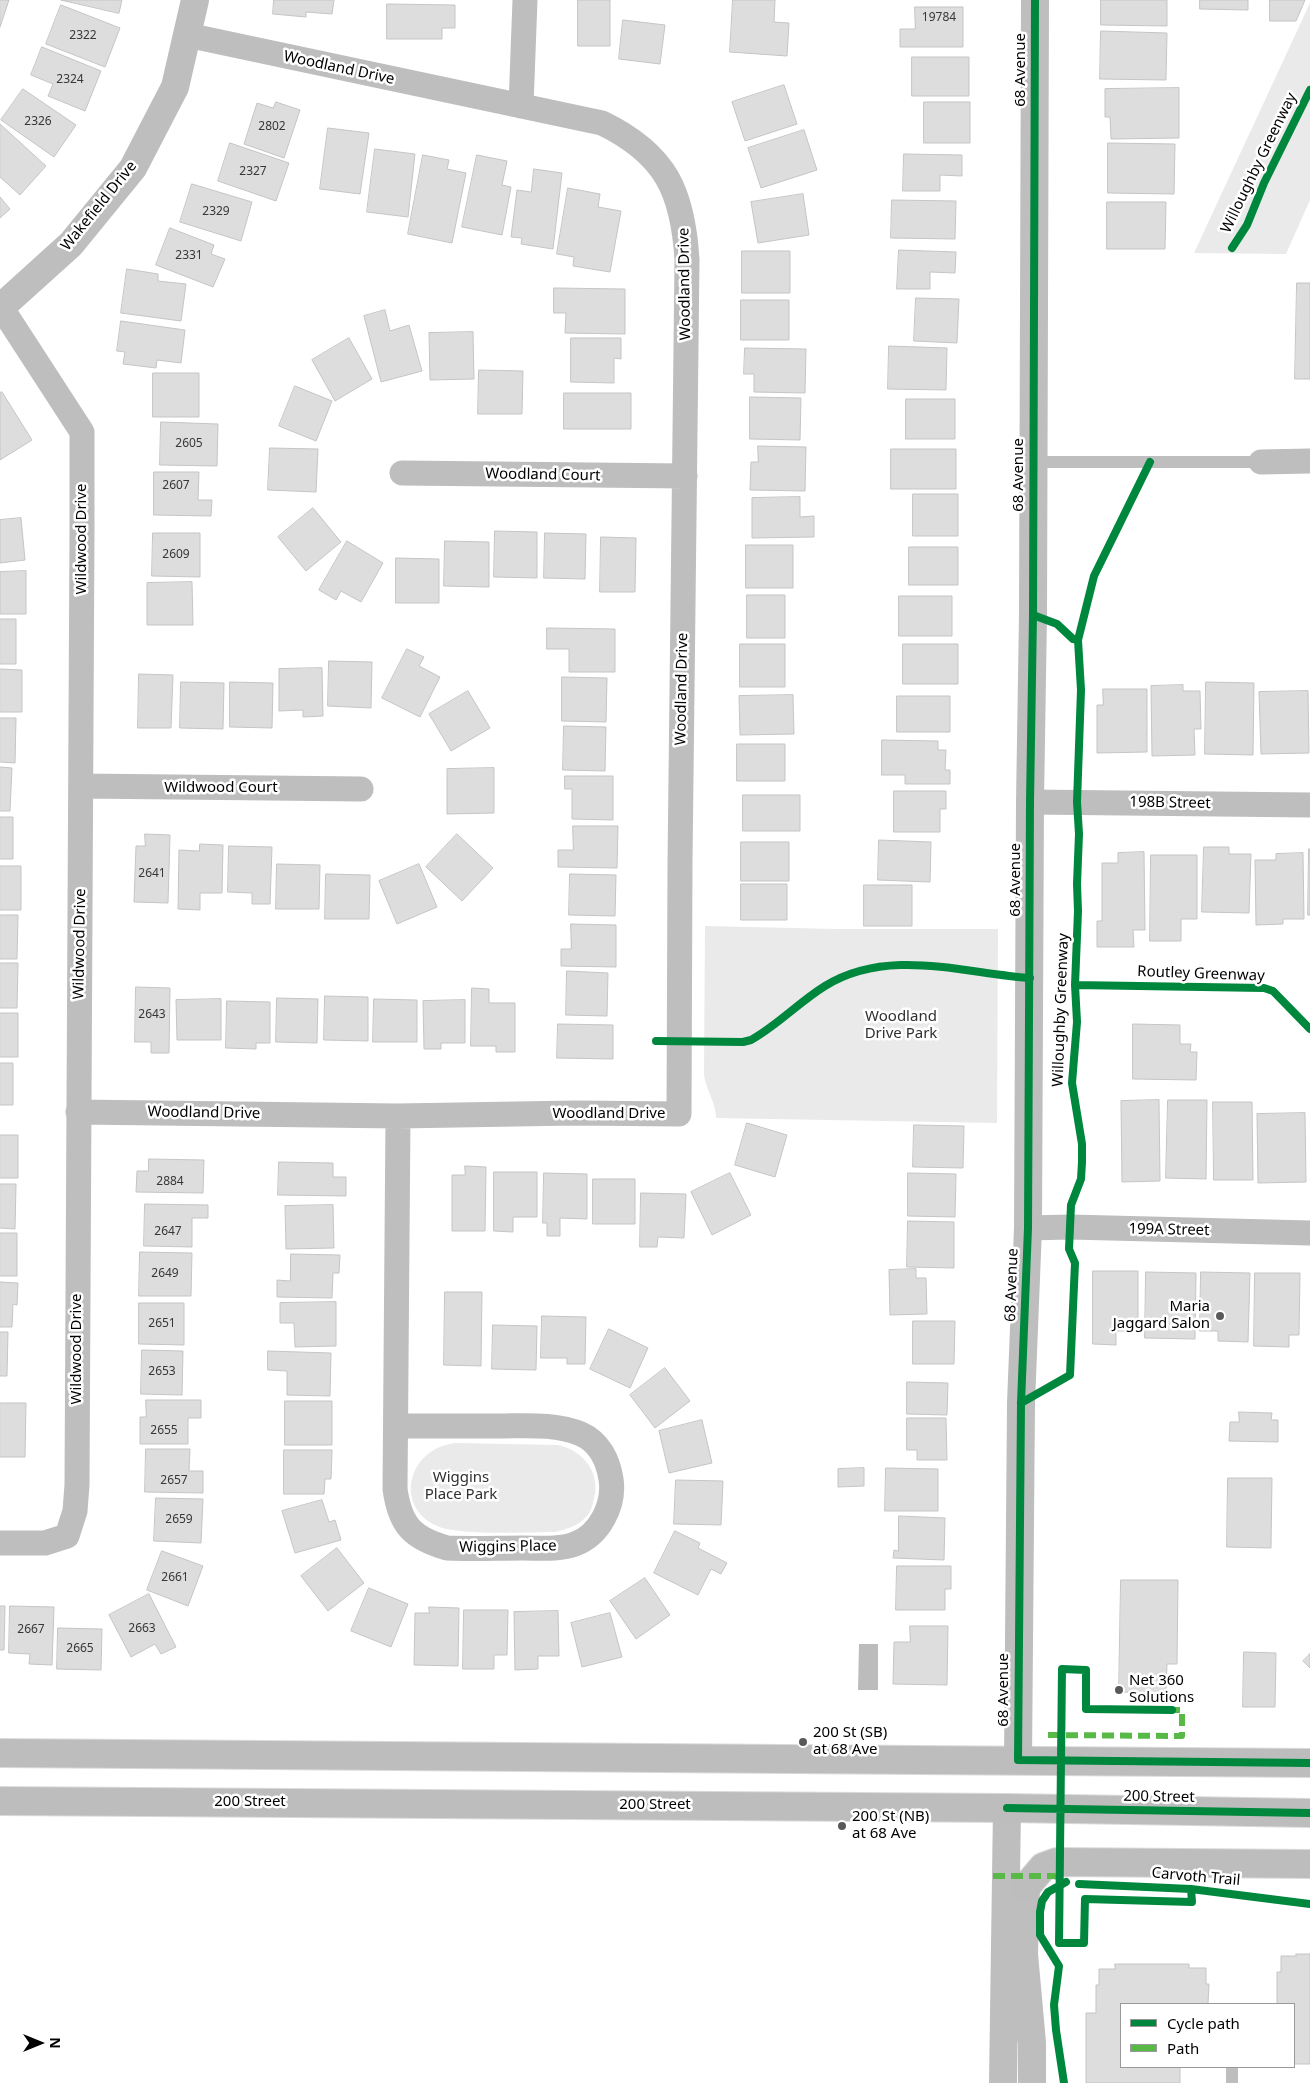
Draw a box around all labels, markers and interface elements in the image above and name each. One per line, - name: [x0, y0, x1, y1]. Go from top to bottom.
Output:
- house number: 19784: [922, 11, 956, 25]
- house number: 2322: [69, 29, 97, 43]
- street label: 68 Avenue: [1012, 33, 1030, 107]
- street label: Woodland Drive: [282, 47, 396, 89]
- house number: 2324: [56, 73, 84, 87]
- street label: Willoughby Greenway: [1217, 90, 1301, 236]
- house number: 2326: [24, 115, 52, 129]
- house number: 2802: [258, 120, 286, 134]
- street label: Wakefield Drive: [57, 158, 141, 254]
- house number: 2327: [239, 165, 267, 179]
- house number: 2329: [202, 205, 230, 219]
- street label: Woodland Drive: [675, 227, 695, 341]
- house number: 2331: [175, 249, 203, 263]
- house number: 2605: [175, 437, 203, 451]
- street label: 68 Avenue: [1010, 438, 1028, 512]
- street label: Woodland Court: [485, 465, 601, 485]
- house number: 2607: [162, 479, 190, 493]
- street label: Wildwood Drive: [73, 483, 91, 595]
- house number: 2609: [162, 548, 190, 562]
- street label: Woodland Drive: [672, 632, 692, 746]
- street label: Wildwood Court: [164, 779, 278, 797]
- street label: 198B Street: [1129, 793, 1211, 813]
- street label: 68 Avenue: [1007, 843, 1025, 917]
- house number: 2641: [138, 867, 166, 881]
- street label: Wildwood Drive: [70, 888, 90, 1000]
- street label: Willoughby Greenway: [1049, 933, 1073, 1087]
- street label: Routley Greenway: [1137, 963, 1265, 985]
- house number: 2643: [138, 1008, 166, 1022]
- park label: Woodland Drive Park: [865, 1008, 937, 1043]
- street label: Woodland Drive: [147, 1103, 261, 1123]
- street label: Woodland Drive: [553, 1105, 665, 1123]
- house number: 2884: [156, 1175, 184, 1189]
- street label: 199A Street: [1128, 1220, 1210, 1240]
- house number: 2647: [154, 1225, 182, 1239]
- street label: 68 Avenue: [1002, 1248, 1022, 1322]
- house number: 2649: [151, 1267, 179, 1281]
- street label: Wildwood Drive: [68, 1293, 86, 1405]
- place label: Maria Jaggard Salon: [1113, 1298, 1210, 1333]
- marker: Maria Jaggard Salon: [1214, 1310, 1226, 1322]
- house number: 2651: [148, 1317, 176, 1331]
- house number: 2653: [148, 1365, 176, 1379]
- house number: 2655: [150, 1424, 178, 1438]
- park label: Wiggins Place Park: [425, 1469, 497, 1504]
- house number: 2657: [160, 1474, 188, 1488]
- house number: 2659: [165, 1513, 193, 1527]
- street label: Wiggins Place: [459, 1537, 557, 1557]
- house number: 2661: [161, 1571, 189, 1585]
- house number: 2663: [128, 1622, 156, 1636]
- house number: 2667: [17, 1623, 45, 1637]
- house number: 2665: [66, 1642, 94, 1656]
- street label: 68 Avenue: [995, 1653, 1013, 1727]
- place label: Net 360 Solutions: [1129, 1672, 1194, 1707]
- marker: Net 360 Solutions: [1113, 1684, 1125, 1696]
- place label: 200 St (SB) at 68 Ave: [813, 1724, 887, 1759]
- marker: 200 St (SB) at 68 Ave: [797, 1736, 809, 1748]
- street label: 200 Street: [1123, 1787, 1195, 1807]
- street label: 200 Street: [214, 1793, 286, 1811]
- street label: 200 Street: [619, 1796, 691, 1814]
- place label: 200 St (NB) at 68 Ave: [852, 1808, 929, 1843]
- marker: 200 St (NB) at 68 Ave: [836, 1820, 848, 1832]
- street label: Carvoth Trail: [1151, 1864, 1241, 1890]
- legend: [1120, 2003, 1295, 2068]
- text: Cycle path: [1167, 2013, 1240, 2033]
- north arrow: [15, 2018, 65, 2068]
- text: N: [46, 2037, 65, 2049]
- text: Path: [1167, 2038, 1199, 2058]

